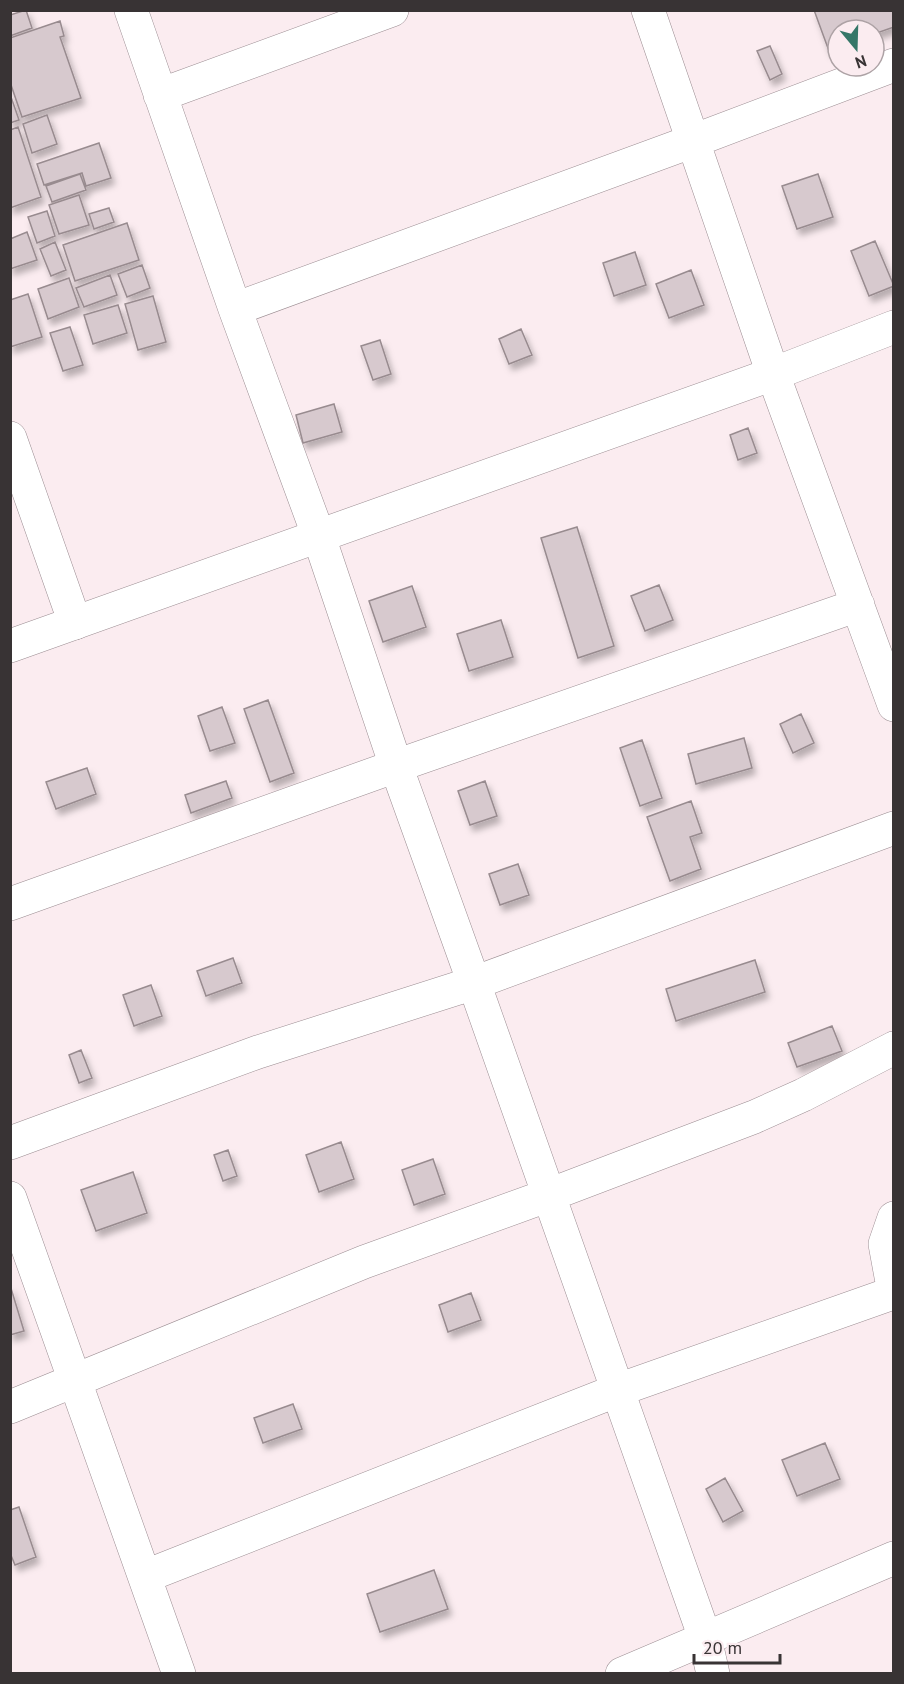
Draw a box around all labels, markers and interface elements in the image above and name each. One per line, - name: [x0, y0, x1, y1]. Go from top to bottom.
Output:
- north arrow: [826, 18, 886, 78]
- text: N: [853, 51, 869, 73]
- scale bar: [694, 1627, 780, 1665]
- text: 20 m: [703, 1636, 742, 1659]

